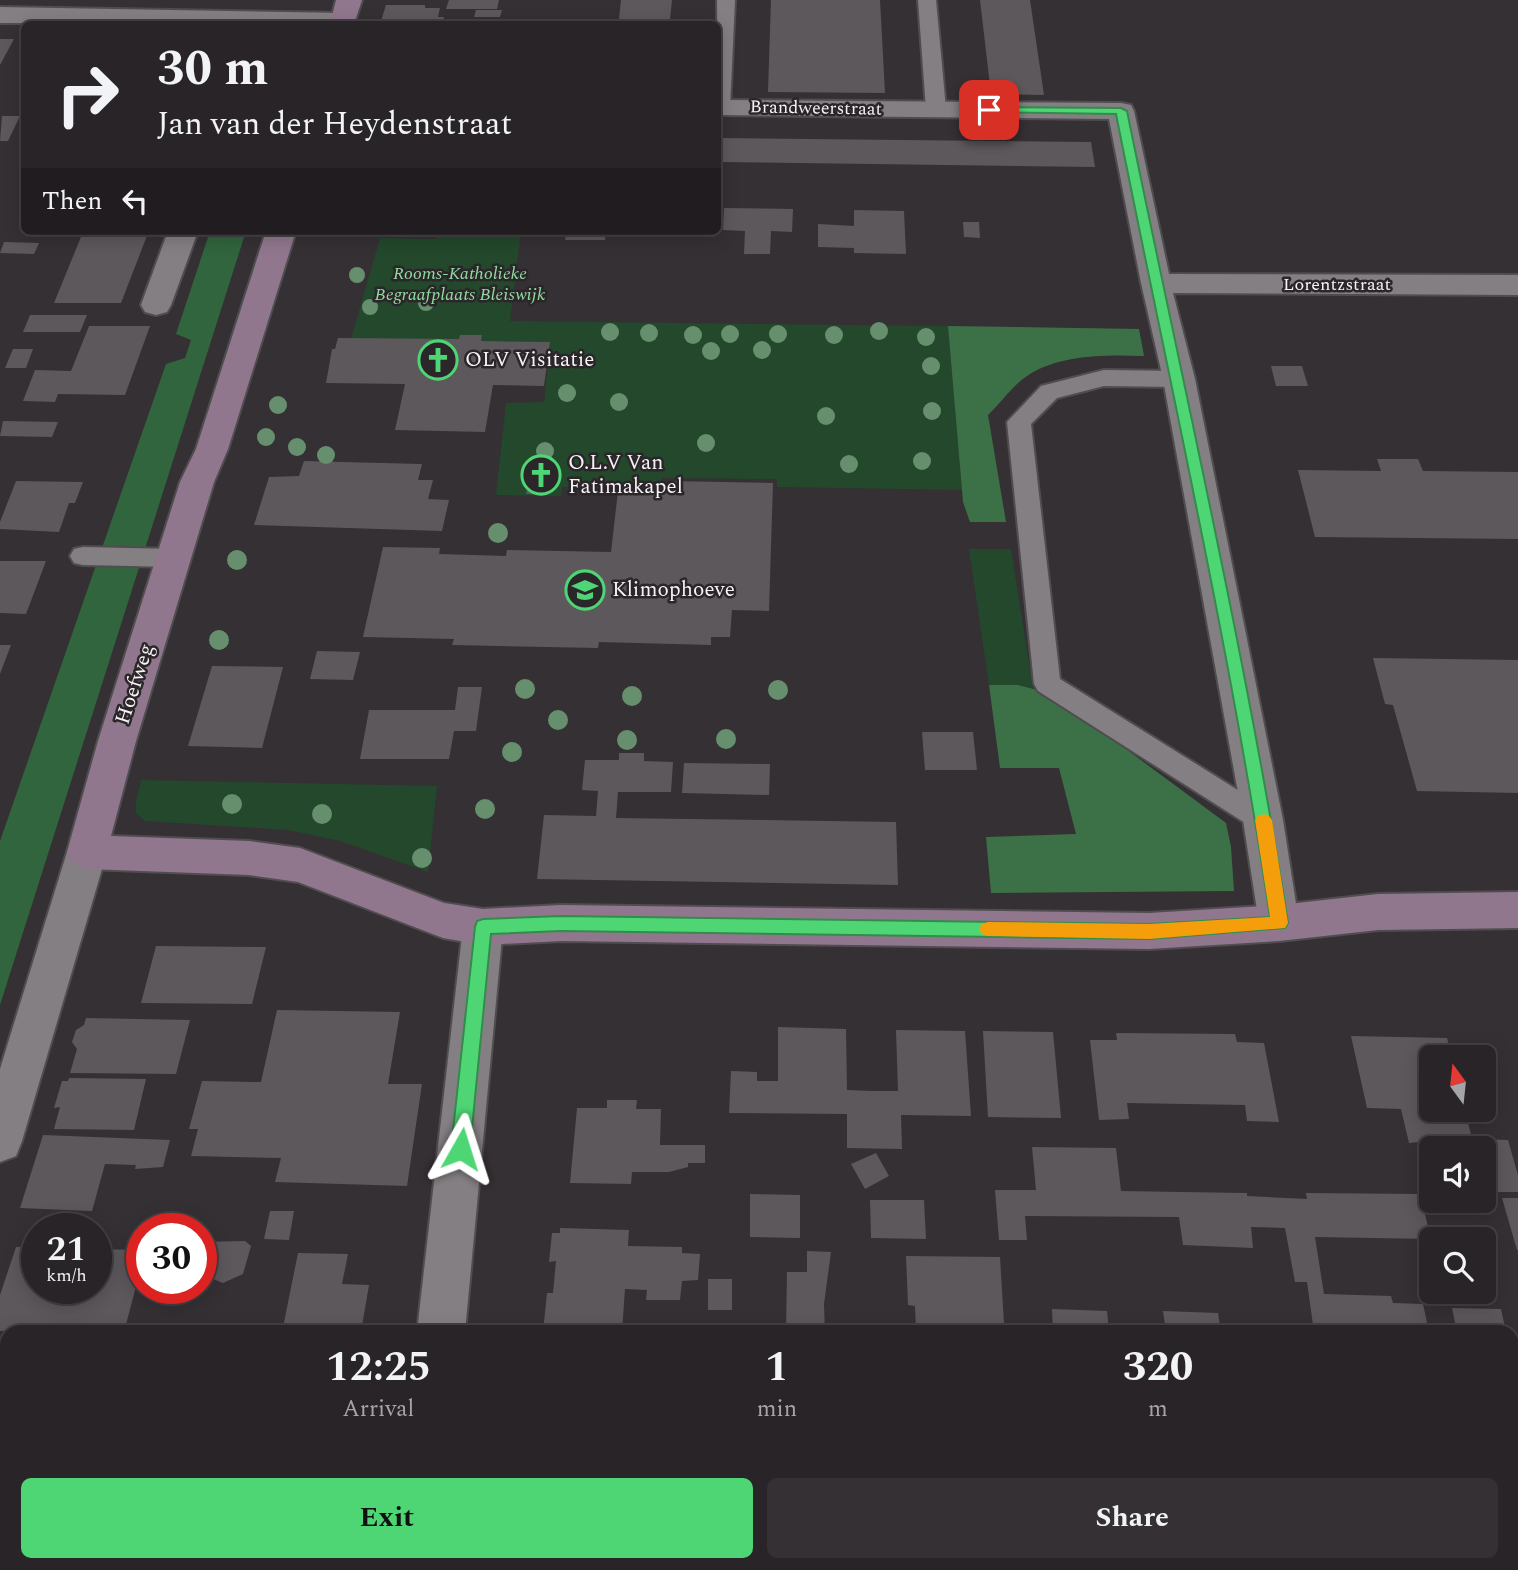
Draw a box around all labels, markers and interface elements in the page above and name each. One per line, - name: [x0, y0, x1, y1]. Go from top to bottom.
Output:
- text: 30 m: [157, 32, 268, 107]
- icon: right: [42, 49, 133, 140]
- pin: [959, 80, 1019, 140]
- icon: arrive: [970, 91, 1008, 129]
- street label: Brandweerstraat: [750, 93, 882, 123]
- text: Jan van der Heydenstraat: [157, 100, 512, 149]
- text: Then: [42, 181, 102, 221]
- icon: left: [116, 182, 154, 220]
- park label: Rooms-Katholieke Begraafplaats Bleiswijk: [375, 260, 546, 308]
- street label: Lorentzstraat: [1283, 271, 1391, 298]
- church icon: OLV Visitatie: [417, 339, 459, 381]
- place label: OLV Visitatie: [465, 344, 594, 376]
- place label: O.L.V Van Fatimakapel: [568, 447, 683, 503]
- church icon: O.L.V Van Fatimakapel: [520, 454, 562, 496]
- school or university icon: Klimophoeve: [564, 569, 606, 611]
- place label: Klimophoeve: [612, 574, 735, 606]
- street label: Hoefweg: [107, 639, 163, 729]
- north arrow: [1419, 1045, 1496, 1122]
- map controls: [1419, 1045, 1496, 1304]
- position arrow: [424, 1112, 498, 1186]
- button: sound: [1419, 1136, 1496, 1213]
- speed limit sign: 30: [126, 1213, 217, 1304]
- text: 21: [47, 1223, 86, 1276]
- button: search: [1419, 1227, 1496, 1304]
- text: km/h: [46, 1262, 87, 1289]
- text: 12:25: [326, 1336, 431, 1399]
- text: 1: [765, 1336, 789, 1399]
- text: 320: [1123, 1336, 1193, 1399]
- text: Arrival: [343, 1392, 414, 1427]
- text: min: [757, 1392, 797, 1427]
- text: m: [1148, 1392, 1168, 1427]
- button: Exit: [21, 1478, 753, 1558]
- button: Share: [767, 1478, 1498, 1558]

